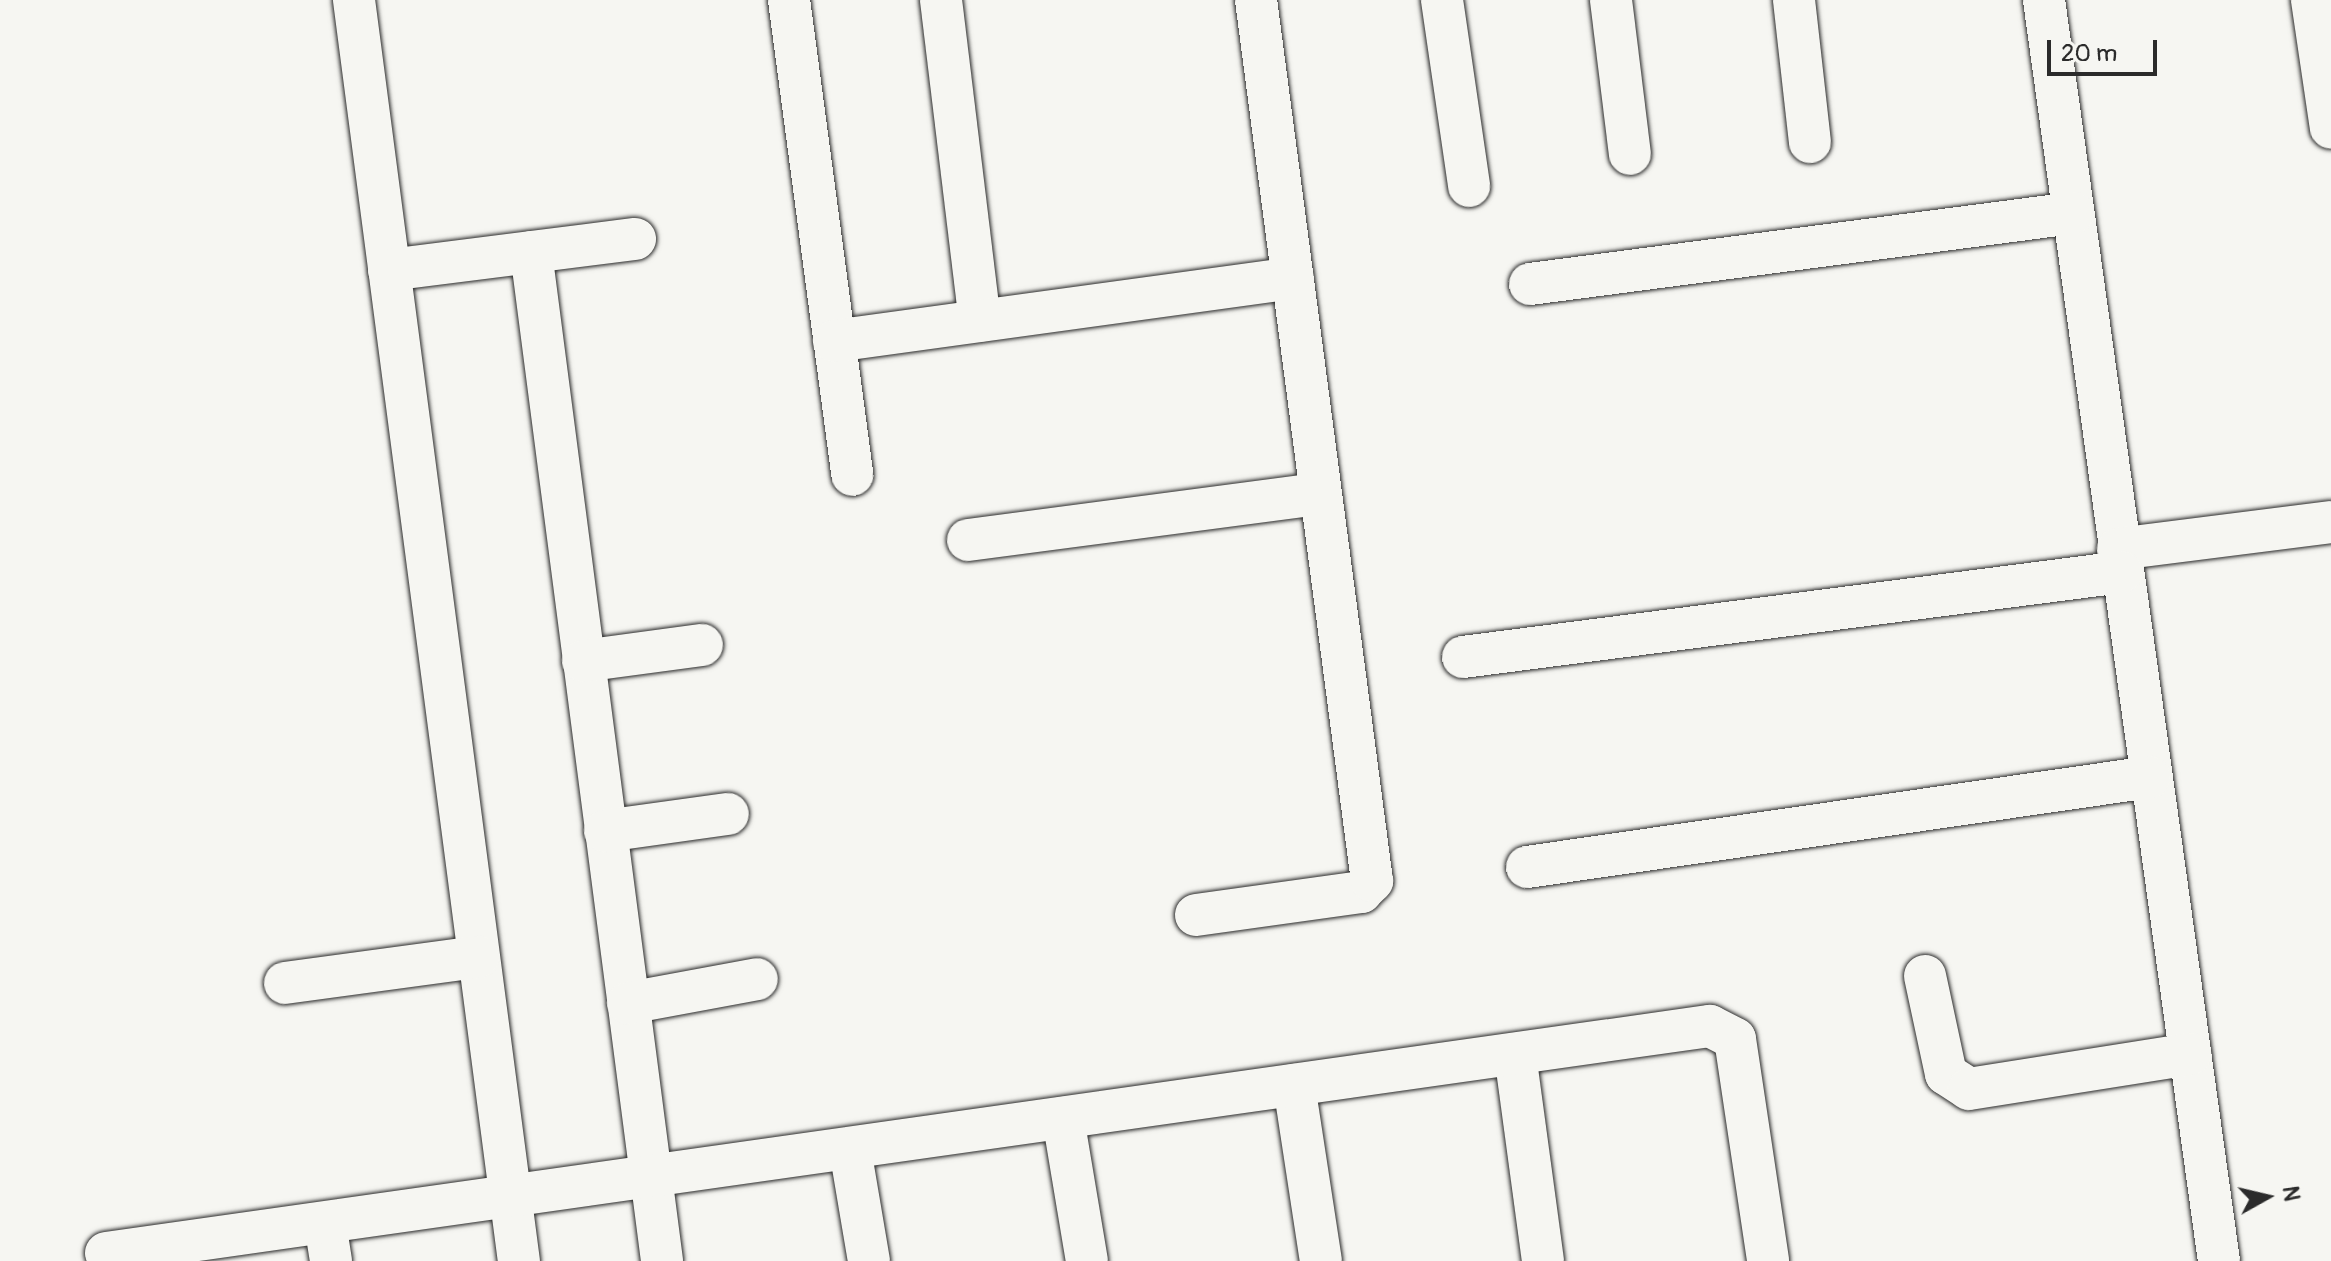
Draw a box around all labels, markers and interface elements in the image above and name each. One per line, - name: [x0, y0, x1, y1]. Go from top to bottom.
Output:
- scale bar: [2051, 24, 2161, 74]
- text: 20 m: [2061, 39, 2117, 68]
- north arrow: [2227, 1157, 2307, 1237]
- text: N: [2276, 1184, 2306, 1203]

